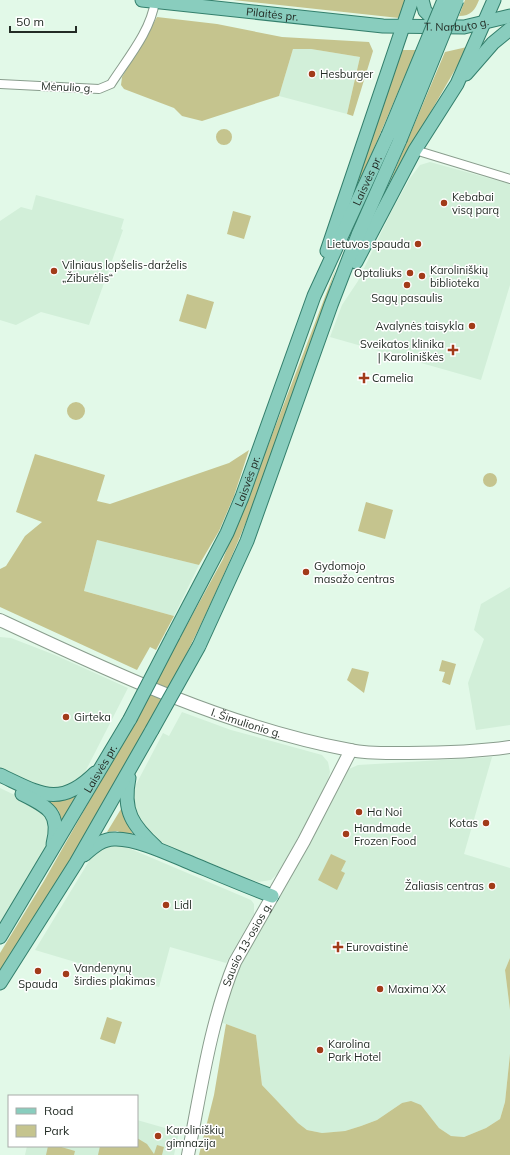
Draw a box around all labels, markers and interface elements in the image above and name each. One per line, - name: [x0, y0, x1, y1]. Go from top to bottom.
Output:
- street label: Pilaitės pr.: [245, 4, 299, 24]
- scale bar: [10, 8, 76, 34]
- text: 50 m: [16, 14, 44, 29]
- street label: T. Narbuto g.: [424, 14, 490, 34]
- place label: Hesburger: [320, 67, 373, 81]
- marker: Hesburger: [307, 69, 317, 79]
- street label: Mėnulio g.: [41, 79, 93, 95]
- street label: Laisvės pr.: [350, 153, 385, 208]
- place label: Kebabai visą parą: [452, 190, 500, 217]
- marker: Kebabai visą parą: [439, 198, 449, 208]
- place label: Lietuvos spauda: [327, 237, 410, 251]
- marker: Lietuvos spauda: [413, 239, 423, 249]
- place label: Vilniaus lopšelis-darželis „Žiburėlis“: [62, 258, 187, 285]
- place label: Karoliniškių biblioteka: [430, 263, 488, 290]
- marker: Vilniaus lopšelis-darželis „Žiburėlis“: [49, 266, 59, 276]
- place label: Optaliuks: [354, 266, 402, 280]
- marker: Optaliuks: [405, 268, 415, 278]
- marker: Karoliniškių biblioteka: [417, 271, 427, 281]
- marker: Sagų pasaulis: [402, 280, 412, 290]
- place label: Sagų pasaulis: [371, 291, 443, 305]
- place label: Avalynės taisykla: [376, 319, 464, 333]
- marker: Avalynės taisykla: [467, 321, 477, 331]
- place label: Sveikatos klinika | Karoliniškės: [360, 337, 444, 364]
- marker: Sveikatos klinika | Karoliniškės: [447, 344, 459, 356]
- place label: Camelia: [372, 371, 413, 385]
- marker: Camelia: [359, 373, 369, 383]
- street label: Laisvės pr.: [232, 454, 263, 509]
- place label: Gydomojo masažo centras: [314, 559, 395, 586]
- marker: Gydomojo masažo centras: [301, 567, 311, 577]
- street label: I. Šimulionio g.: [209, 705, 283, 740]
- place label: Girteka: [74, 710, 111, 724]
- marker: Girteka: [61, 712, 71, 722]
- street label: Laisvės pr.: [81, 742, 120, 795]
- place label: Ha Noi: [367, 805, 402, 819]
- marker: Ha Noi: [354, 807, 364, 817]
- place label: Kotas: [449, 816, 478, 830]
- marker: Kotas: [481, 818, 491, 828]
- place label: Handmade Frozen Food: [354, 821, 416, 848]
- marker: Handmade Frozen Food: [341, 829, 351, 839]
- place label: Žaliasis centras: [405, 879, 484, 893]
- marker: Žaliasis centras: [487, 881, 497, 891]
- place label: Lidl: [174, 898, 192, 912]
- marker: Lidl: [161, 900, 171, 910]
- street label: Sausio 13-osios g.: [219, 900, 275, 988]
- place label: Eurovaistinė: [346, 940, 408, 954]
- marker: Eurovaistinė: [333, 942, 343, 952]
- place label: Vandenynų širdies plakimas: [74, 961, 155, 988]
- marker: Spauda: [33, 966, 43, 976]
- marker: Vandenynų širdies plakimas: [61, 969, 71, 979]
- place label: Spauda: [18, 977, 58, 991]
- place label: Maxima XX: [388, 982, 447, 996]
- marker: Maxima XX: [375, 984, 385, 994]
- place label: Karolina Park Hotel: [328, 1037, 381, 1064]
- marker: Karolina Park Hotel: [315, 1045, 325, 1055]
- legend: [8, 1095, 138, 1147]
- text: Road: [44, 1103, 73, 1118]
- text: Park: [44, 1123, 70, 1138]
- place label: Karoliniškių gimnazija: [166, 1123, 224, 1150]
- marker: Karoliniškių gimnazija: [153, 1131, 163, 1141]

